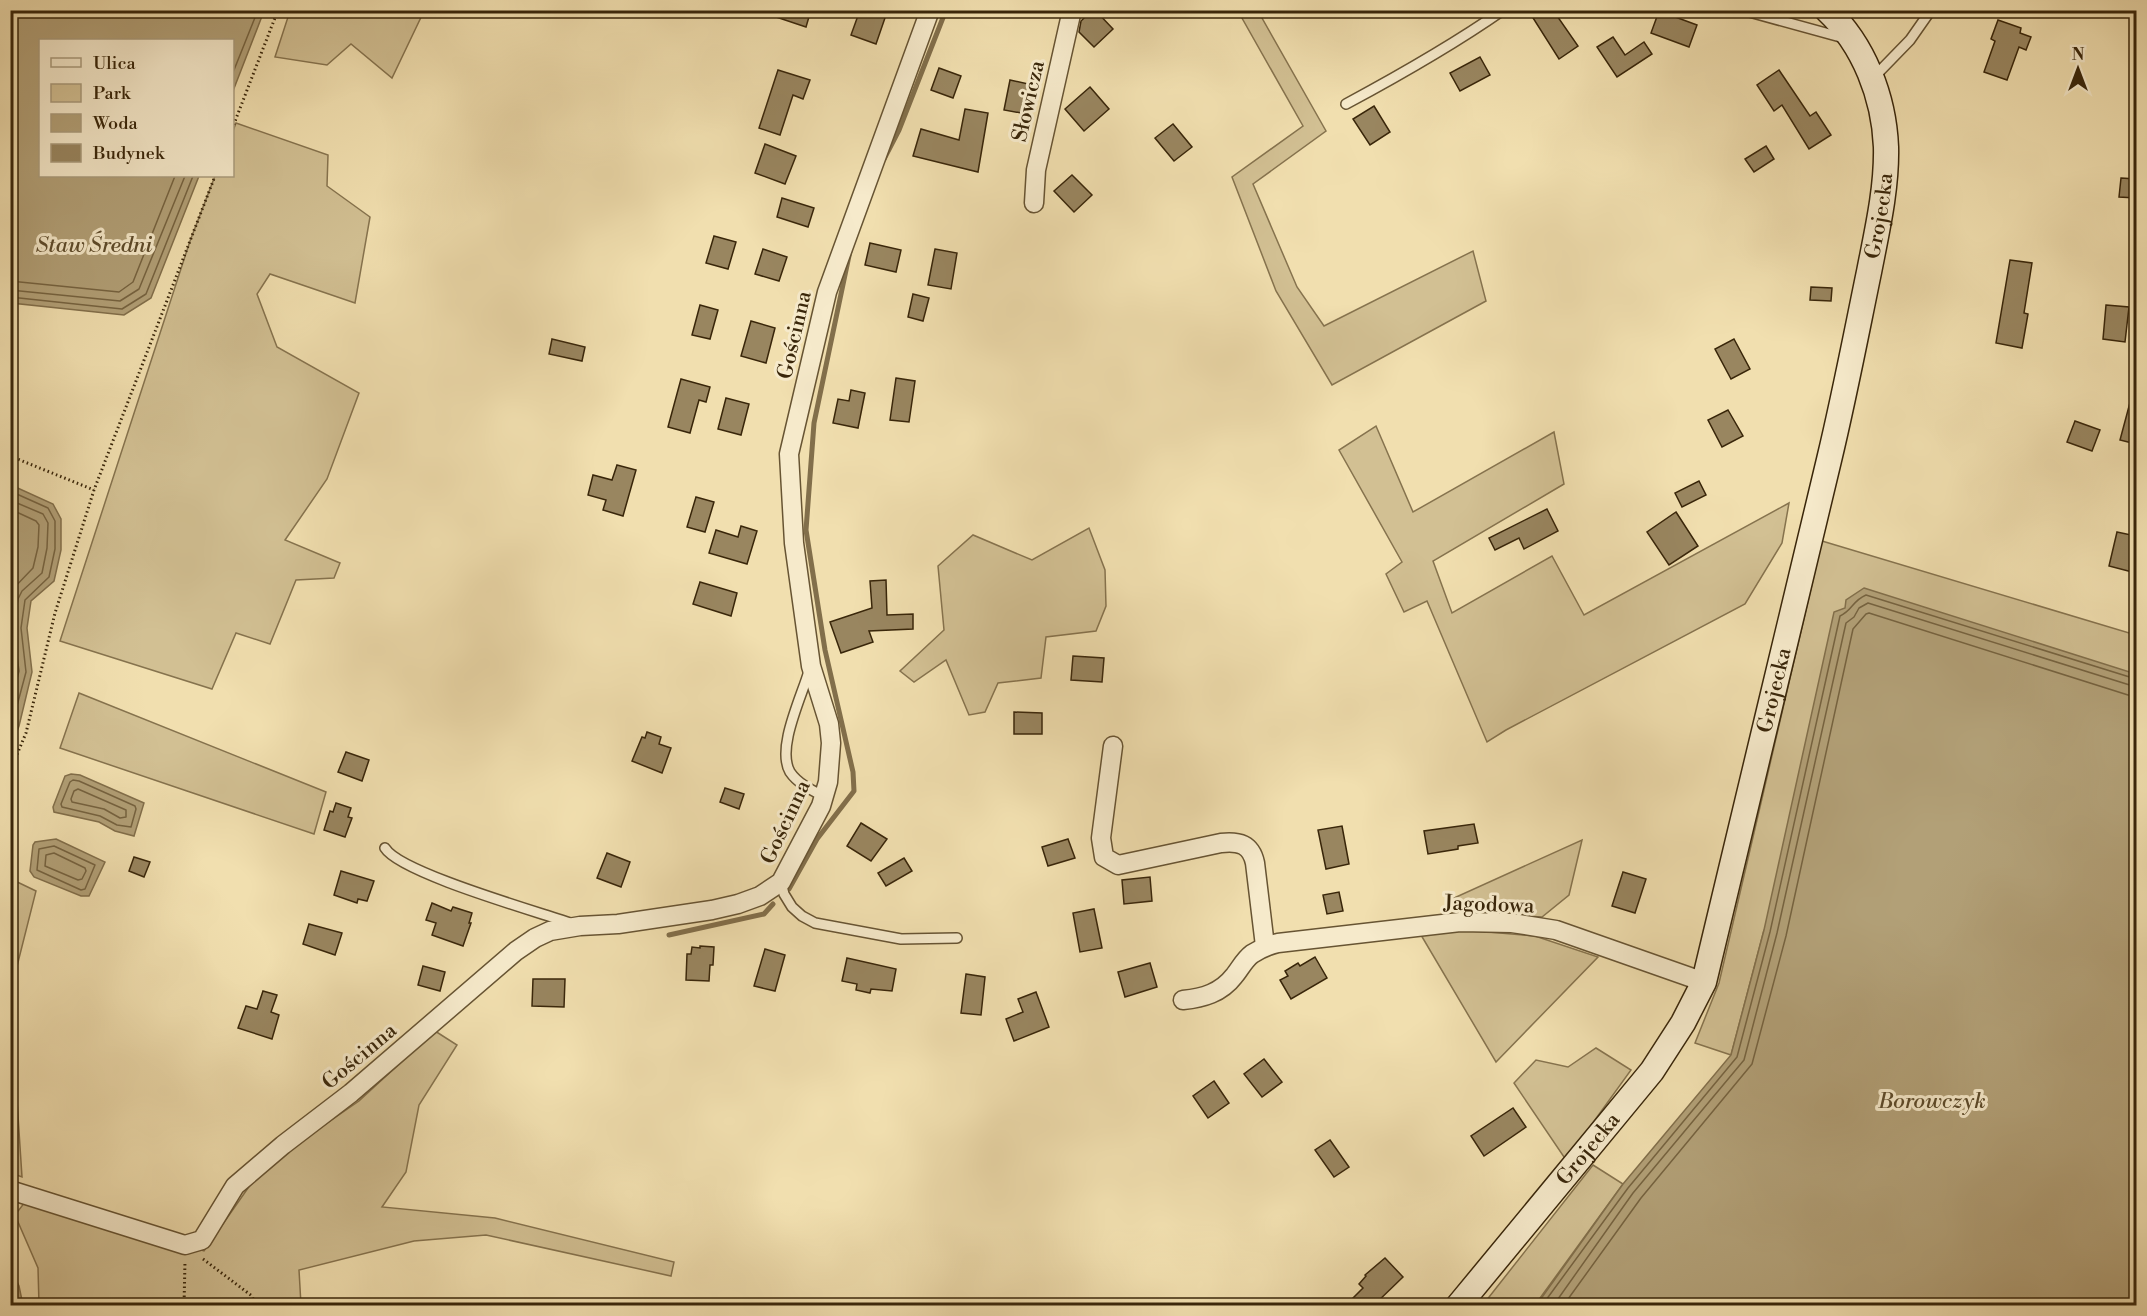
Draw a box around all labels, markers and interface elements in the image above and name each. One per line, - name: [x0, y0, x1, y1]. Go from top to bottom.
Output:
- legend: [39, 39, 234, 177]
- north arrow: [2048, 39, 2108, 99]
- text: N: [2072, 45, 2085, 65]
- text: Ulica: [93, 52, 137, 75]
- street label: Słowicza: [1007, 58, 1051, 144]
- text: Park: [93, 82, 132, 105]
- text: Woda: [92, 112, 138, 135]
- text: Budynek: [92, 142, 166, 165]
- street label: Grojecka: [1860, 172, 1899, 261]
- water label: Staw Średni: [36, 230, 152, 259]
- street label: Gościnna: [772, 288, 818, 382]
- street label: Grojecka: [1752, 645, 1798, 736]
- street label: Gościnna: [755, 776, 817, 869]
- street label: Jagodowa: [1442, 890, 1535, 920]
- street label: Gościnna: [317, 1018, 403, 1096]
- water label: Borowczyk: [1877, 1088, 1986, 1115]
- street label: Grojecka: [1551, 1107, 1626, 1191]

